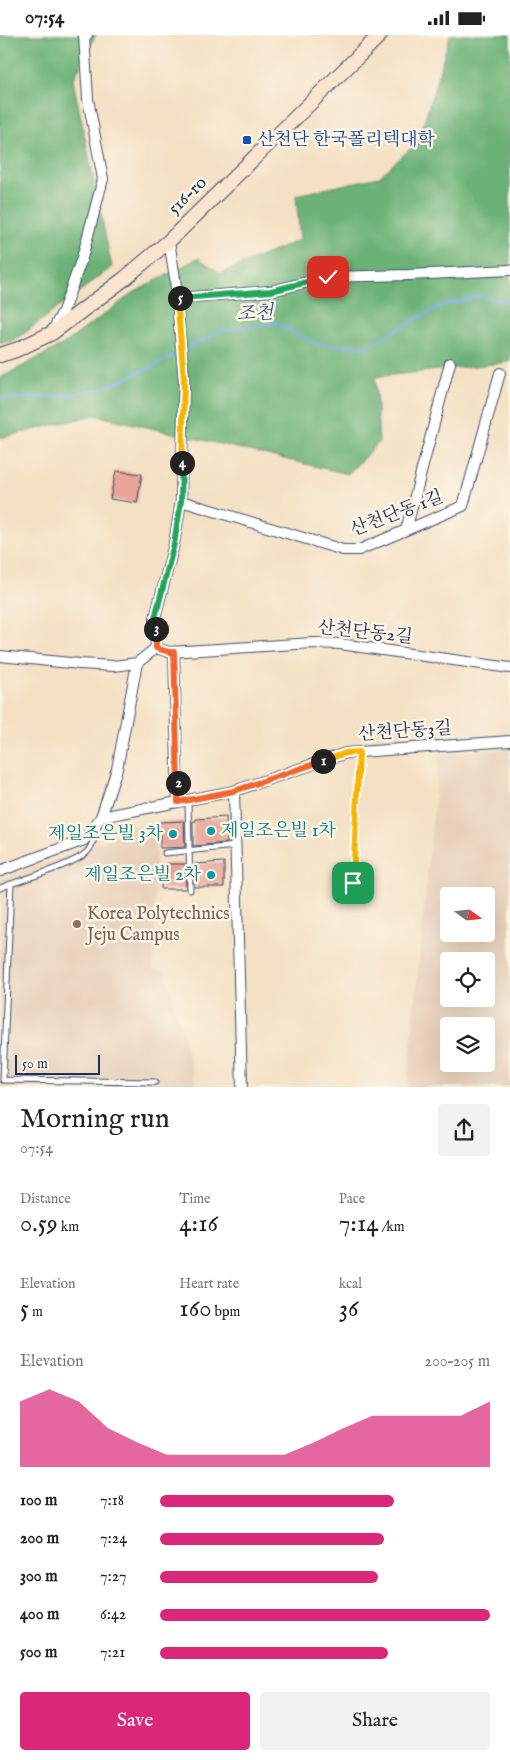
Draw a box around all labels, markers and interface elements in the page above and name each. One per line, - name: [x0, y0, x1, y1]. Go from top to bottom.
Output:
- text: 07:54: [25, 6, 64, 30]
- place label: 산천단 한국폴리텍대학: [257, 129, 435, 152]
- marker: 산천단 한국폴리텍대학: [241, 134, 253, 146]
- street label: 516-ro: [164, 172, 213, 220]
- pin: [307, 256, 349, 298]
- icon: check: [314, 263, 342, 291]
- pin: 5: [168, 285, 192, 311]
- text: 5: [178, 289, 183, 307]
- water label: 조천: [236, 301, 276, 327]
- pin: 4: [170, 451, 194, 475]
- text: 4: [179, 454, 186, 472]
- street label: 산천단동 1길: [347, 486, 447, 542]
- pin: 3: [144, 617, 168, 641]
- street label: 산천단동2길: [316, 617, 414, 649]
- text: 3: [154, 620, 159, 638]
- street label: 산천단동3길: [357, 717, 453, 747]
- pin: 1: [310, 749, 336, 773]
- text: 1: [321, 752, 326, 770]
- pin: 2: [166, 771, 190, 795]
- text: 2: [175, 774, 182, 792]
- place label: 제일조은빌 1차: [221, 820, 337, 843]
- place label: 제일조은빌 3차: [48, 823, 164, 846]
- marker: 제일조은빌 1차: [205, 825, 217, 837]
- marker: 제일조은빌 3차: [167, 828, 179, 840]
- pin: [332, 862, 374, 904]
- place label: 제일조은빌 2차: [84, 864, 202, 887]
- marker: 제일조은빌 2차: [205, 869, 217, 881]
- icon: arrive: [339, 869, 367, 897]
- north arrow: [440, 887, 495, 943]
- map controls: [440, 887, 495, 1072]
- place label: Korea Polytechnics Jeju Campus: [85, 903, 230, 947]
- marker: Korea Polytechnics Jeju Campus: [71, 918, 83, 930]
- button: locate: [440, 952, 495, 1007]
- button: layers: [440, 1017, 495, 1072]
- scale bar: [15, 1053, 100, 1076]
- text: 50 m: [22, 1055, 48, 1073]
- text: Morning run: [20, 1102, 170, 1137]
- button: share: [438, 1104, 490, 1156]
- text: 07:54: [20, 1139, 53, 1159]
- text: Distance: [20, 1190, 71, 1208]
- text: Time: [179, 1190, 210, 1208]
- text: Pace: [339, 1190, 365, 1208]
- text: 0.59: [20, 1208, 58, 1240]
- text: 4:16: [179, 1208, 218, 1240]
- text: 7:14: [339, 1208, 379, 1240]
- text: km: [58, 1218, 79, 1236]
- text: /km: [379, 1218, 405, 1236]
- text: Elevation: [20, 1275, 76, 1293]
- text: Heart rate: [179, 1275, 239, 1293]
- text: kcal: [339, 1275, 362, 1293]
- text: 5: [20, 1293, 29, 1325]
- text: 160: [179, 1293, 211, 1325]
- text: 36: [339, 1293, 359, 1325]
- text: m: [29, 1303, 43, 1321]
- text: bpm: [211, 1303, 240, 1321]
- text: Elevation: [20, 1352, 83, 1372]
- text: 200–205 m: [424, 1352, 490, 1372]
- text: 100 m: [20, 1491, 57, 1511]
- text: 7:18: [100, 1491, 124, 1511]
- text: 200 m: [20, 1529, 59, 1549]
- text: 7:24: [100, 1529, 127, 1549]
- text: 300 m: [20, 1567, 58, 1587]
- text: 7:27: [100, 1567, 127, 1587]
- text: 400 m: [20, 1605, 59, 1625]
- text: 6:42: [100, 1605, 126, 1625]
- text: 500 m: [20, 1643, 57, 1663]
- text: 7:21: [100, 1643, 125, 1663]
- button: Save: [20, 1692, 250, 1750]
- button: Share: [260, 1692, 490, 1750]

